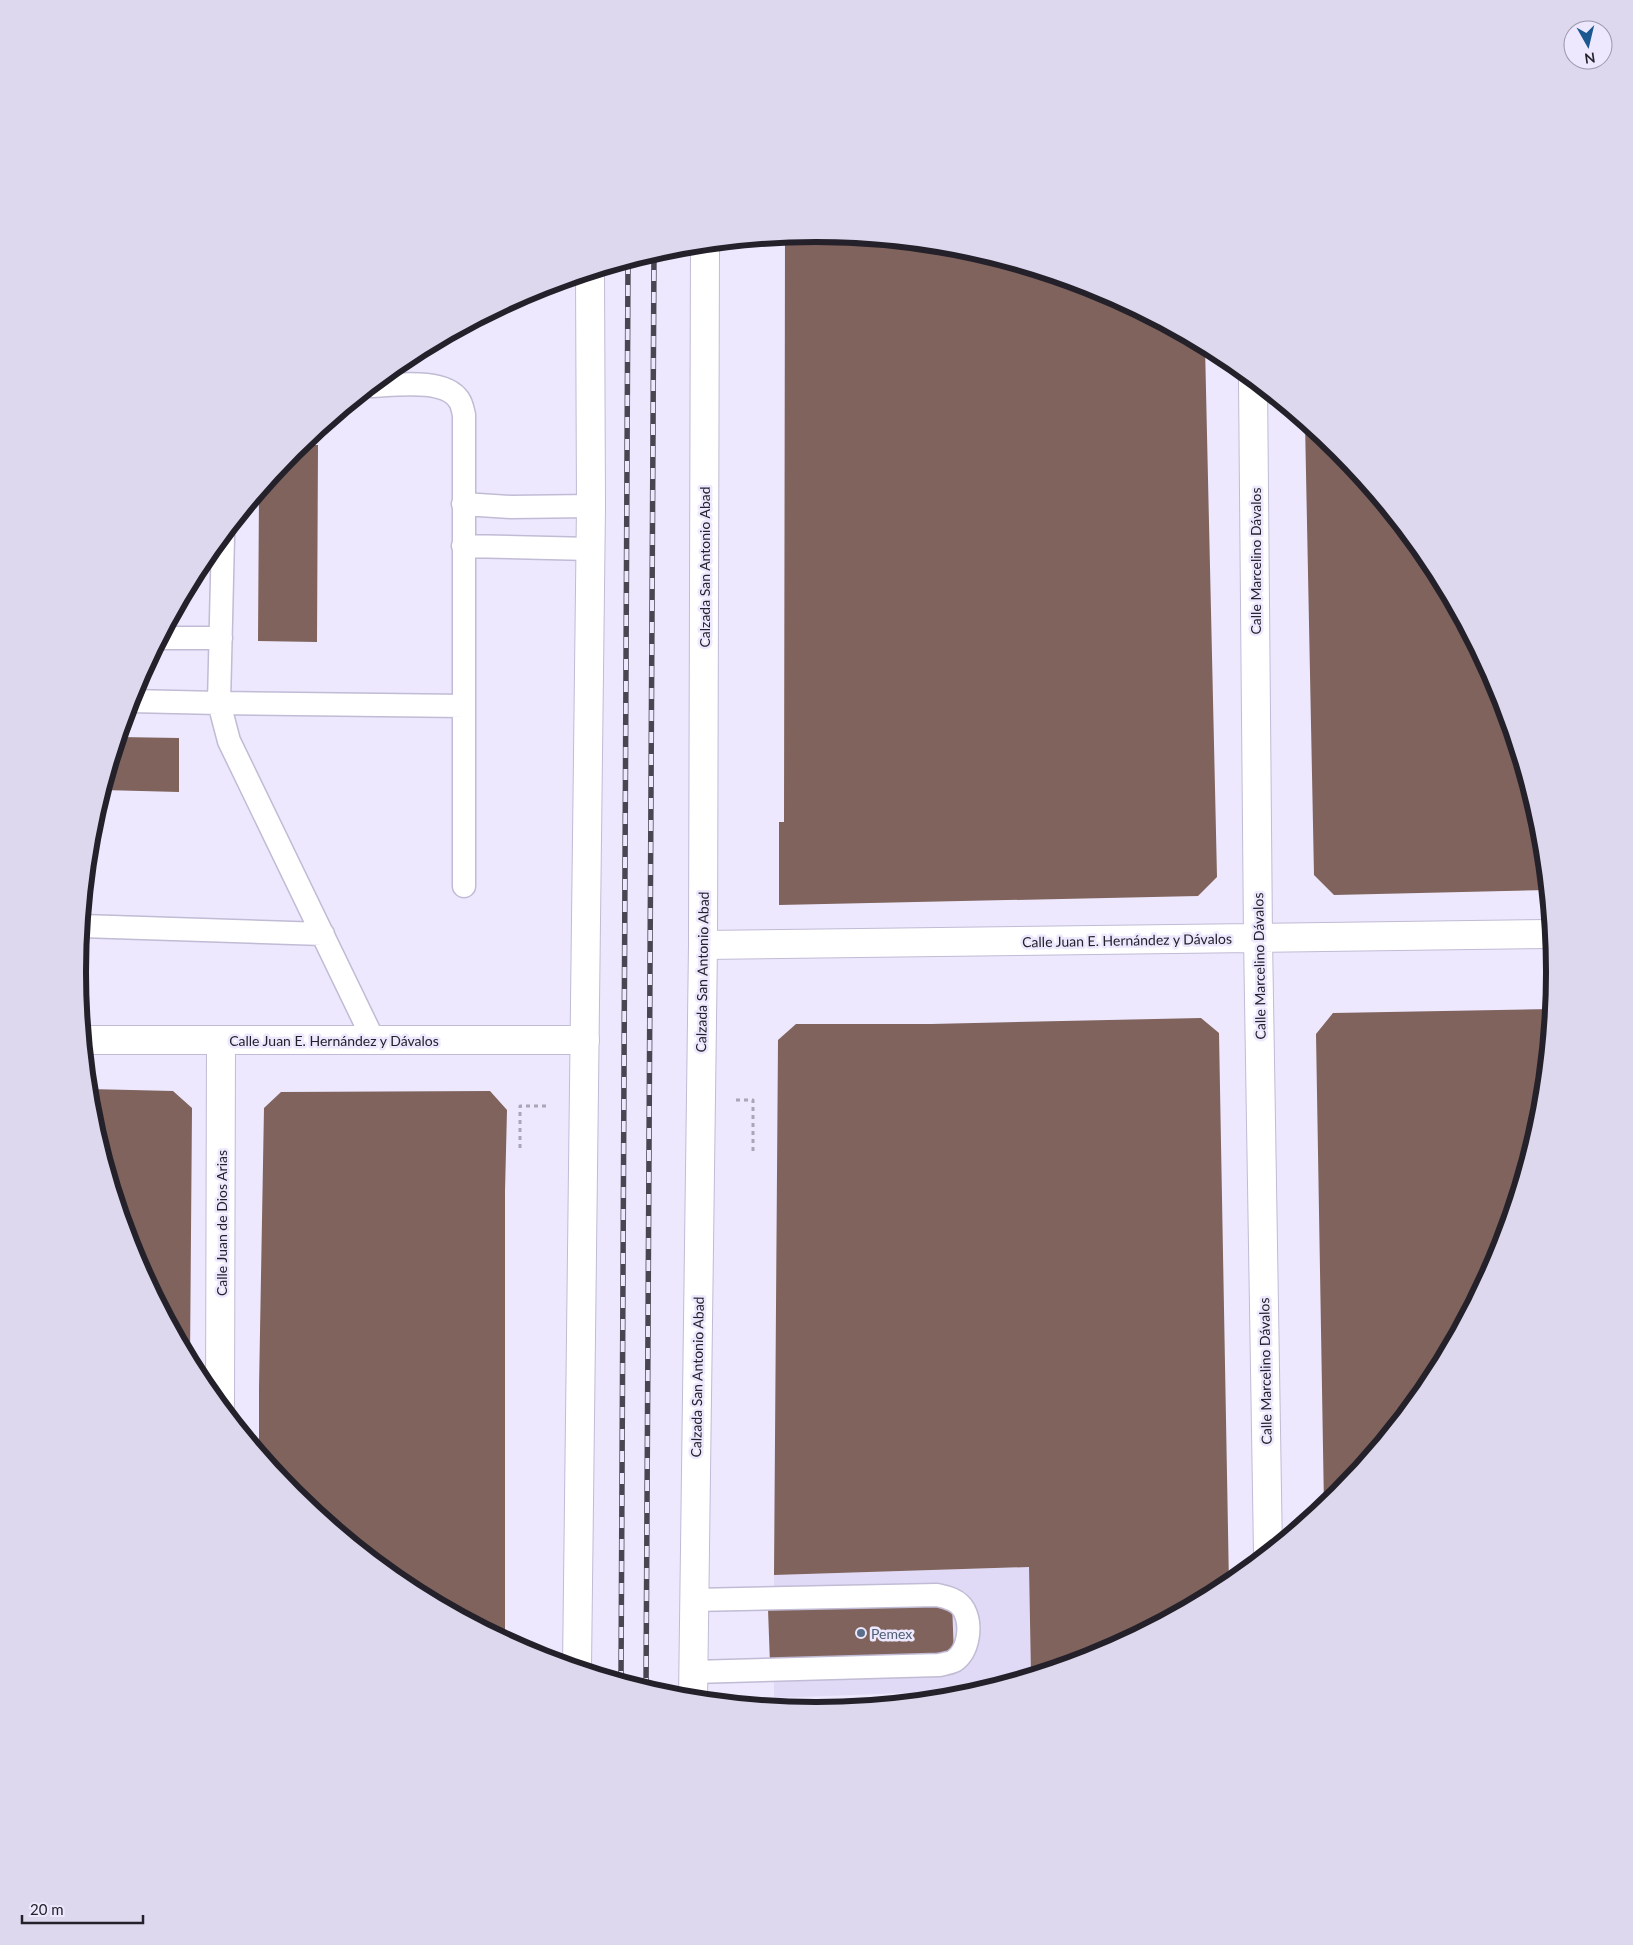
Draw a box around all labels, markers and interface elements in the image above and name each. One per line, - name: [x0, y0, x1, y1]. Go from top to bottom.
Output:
- north arrow: [1563, 20, 1613, 70]
- text: N: [1583, 49, 1596, 68]
- street label: Calzada San Antonio Abad: [696, 486, 713, 648]
- street label: Calle Marcelino Dávalos: [1247, 487, 1264, 635]
- street label: Calzada San Antonio Abad: [692, 891, 712, 1053]
- street label: Calle Marcelino Dávalos: [1249, 892, 1269, 1040]
- street label: Calle Juan E. Hernández y Dávalos: [1022, 930, 1232, 950]
- street label: Calle Juan E. Hernández y Dávalos: [229, 1032, 439, 1049]
- street label: Calle Juan de Dios Arias: [213, 1150, 230, 1296]
- street label: Calzada San Antonio Abad: [687, 1296, 707, 1458]
- street label: Calle Marcelino Dávalos: [1255, 1297, 1275, 1445]
- place label: Pemex: [871, 1625, 912, 1642]
- marker: Pemex: [855, 1627, 867, 1639]
- scale bar: [22, 1892, 144, 1924]
- text: 20 m: [30, 1900, 64, 1918]

